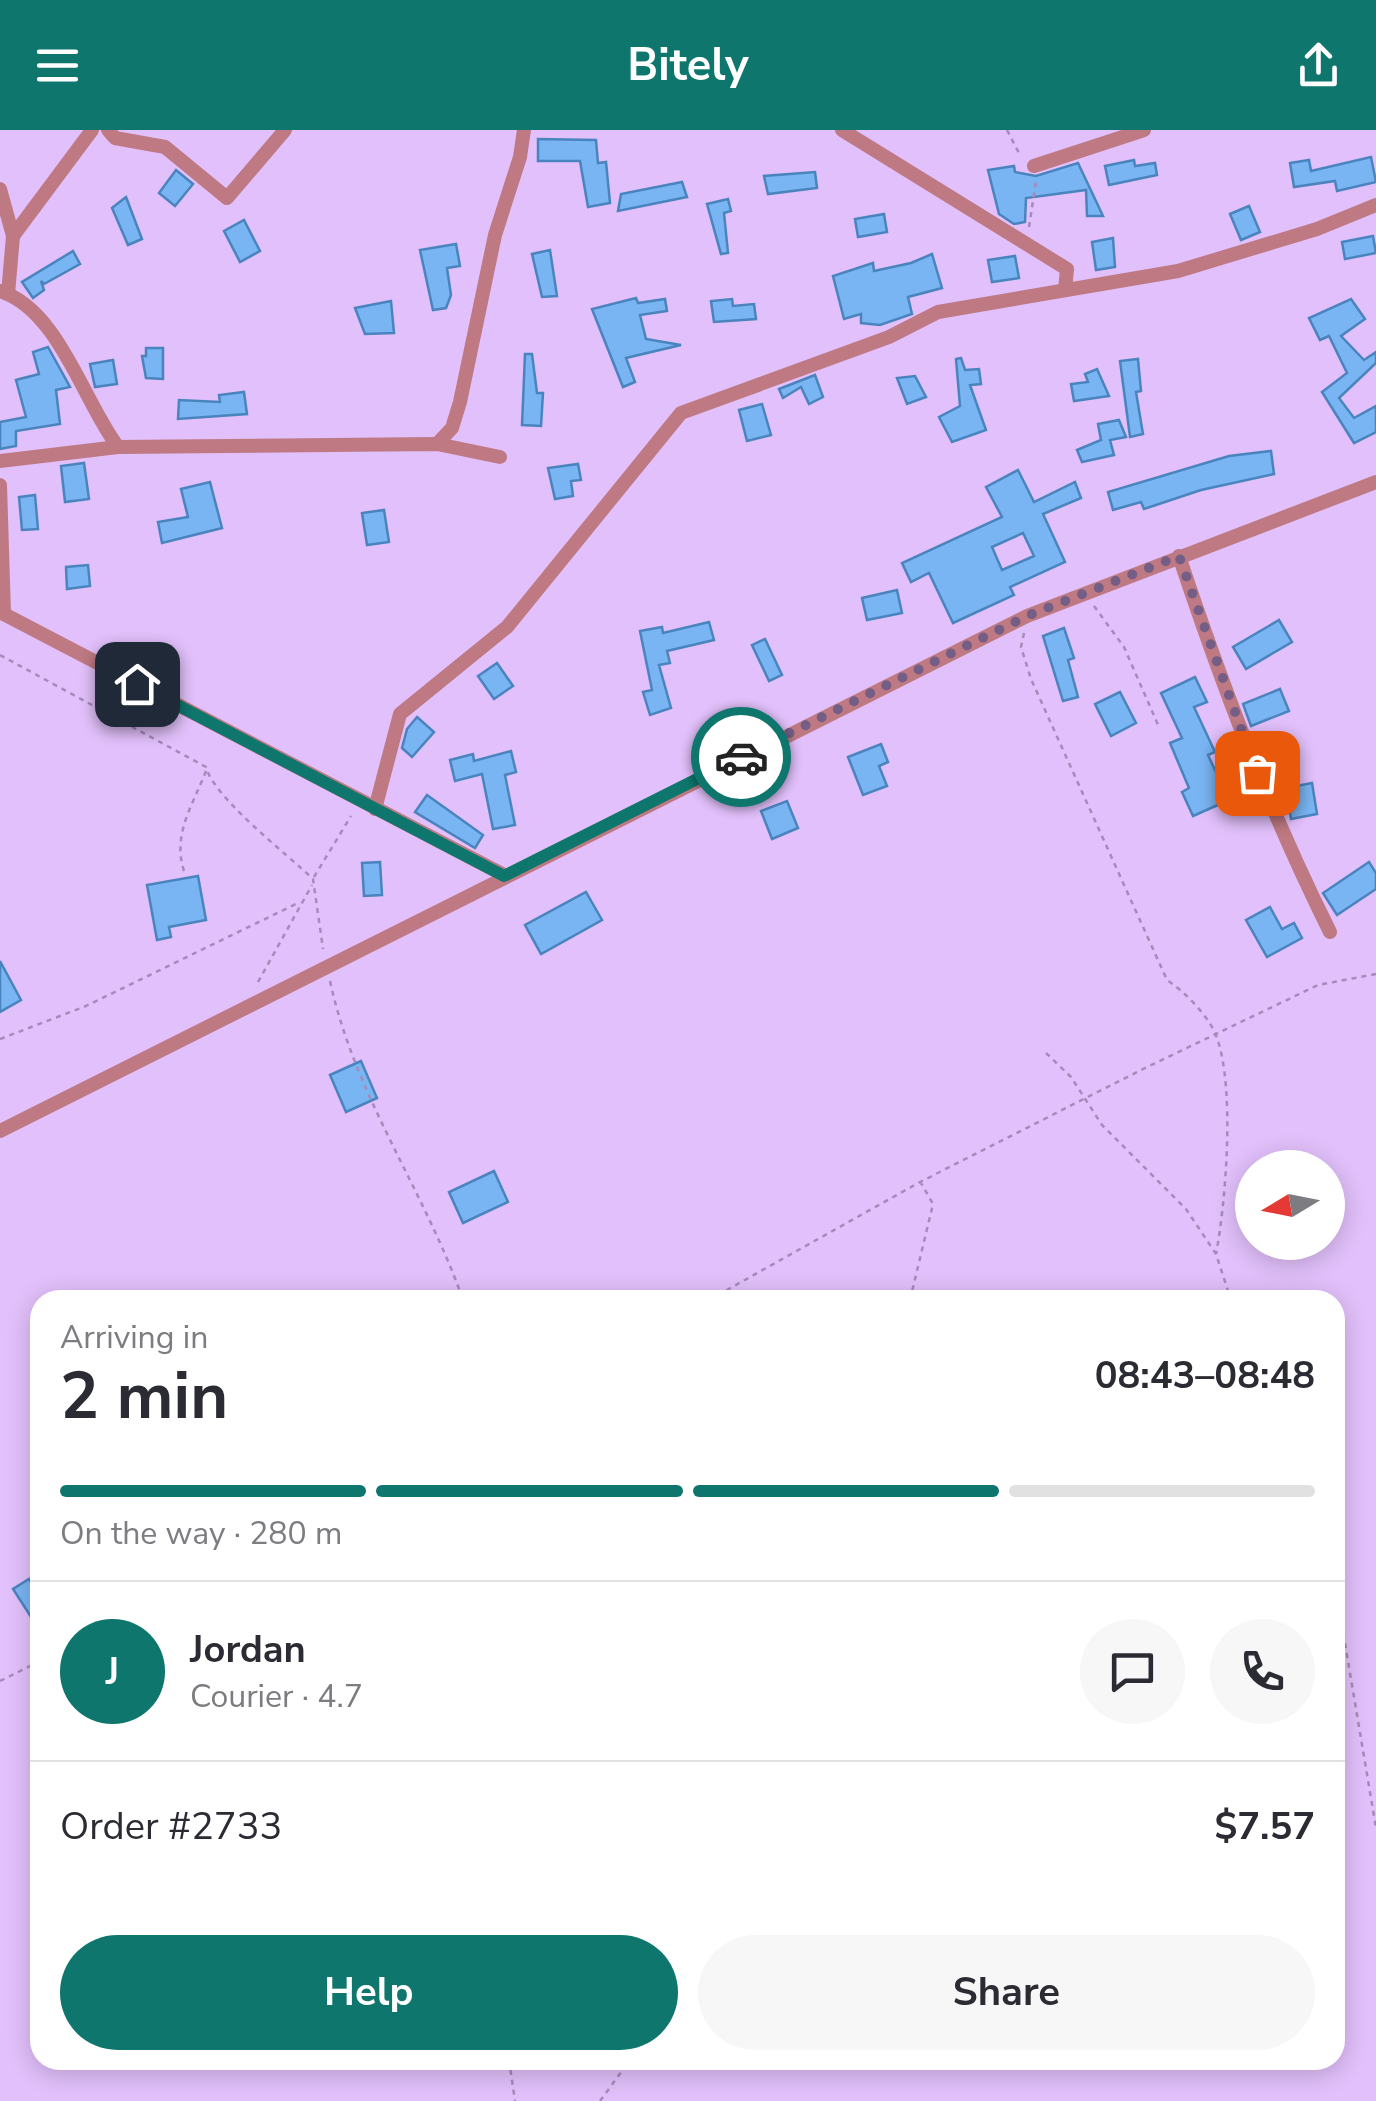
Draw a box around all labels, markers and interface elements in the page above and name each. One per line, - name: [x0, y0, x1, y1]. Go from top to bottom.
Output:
- text: Bitely: [627, 35, 749, 96]
- icon: menu: [30, 38, 85, 93]
- icon: share: [1291, 38, 1346, 93]
- pin: [95, 642, 180, 727]
- icon: home: [110, 657, 165, 712]
- courier: [691, 707, 791, 807]
- icon: car: [714, 730, 769, 785]
- pin: [1215, 731, 1300, 816]
- icon: bag: [1230, 746, 1285, 801]
- north arrow: [1235, 1150, 1345, 1260]
- map controls: [1235, 1150, 1345, 1260]
- text: Arriving in: [60, 1316, 208, 1359]
- text: 08:43–08:48: [1095, 1350, 1315, 1401]
- text: 2 min: [60, 1352, 228, 1441]
- text: On the way · 280 m: [60, 1512, 342, 1555]
- button: chat: [1080, 1619, 1185, 1724]
- button: phone: [1210, 1619, 1315, 1724]
- text: Jordan: [190, 1624, 306, 1675]
- text: J: [106, 1646, 119, 1697]
- text: Courier · 4.7: [190, 1675, 363, 1718]
- text: Order #2733: [60, 1801, 282, 1852]
- text: $7.57: [1214, 1801, 1315, 1852]
- button: Help: [60, 1935, 678, 2050]
- button: Share: [698, 1935, 1315, 2050]

